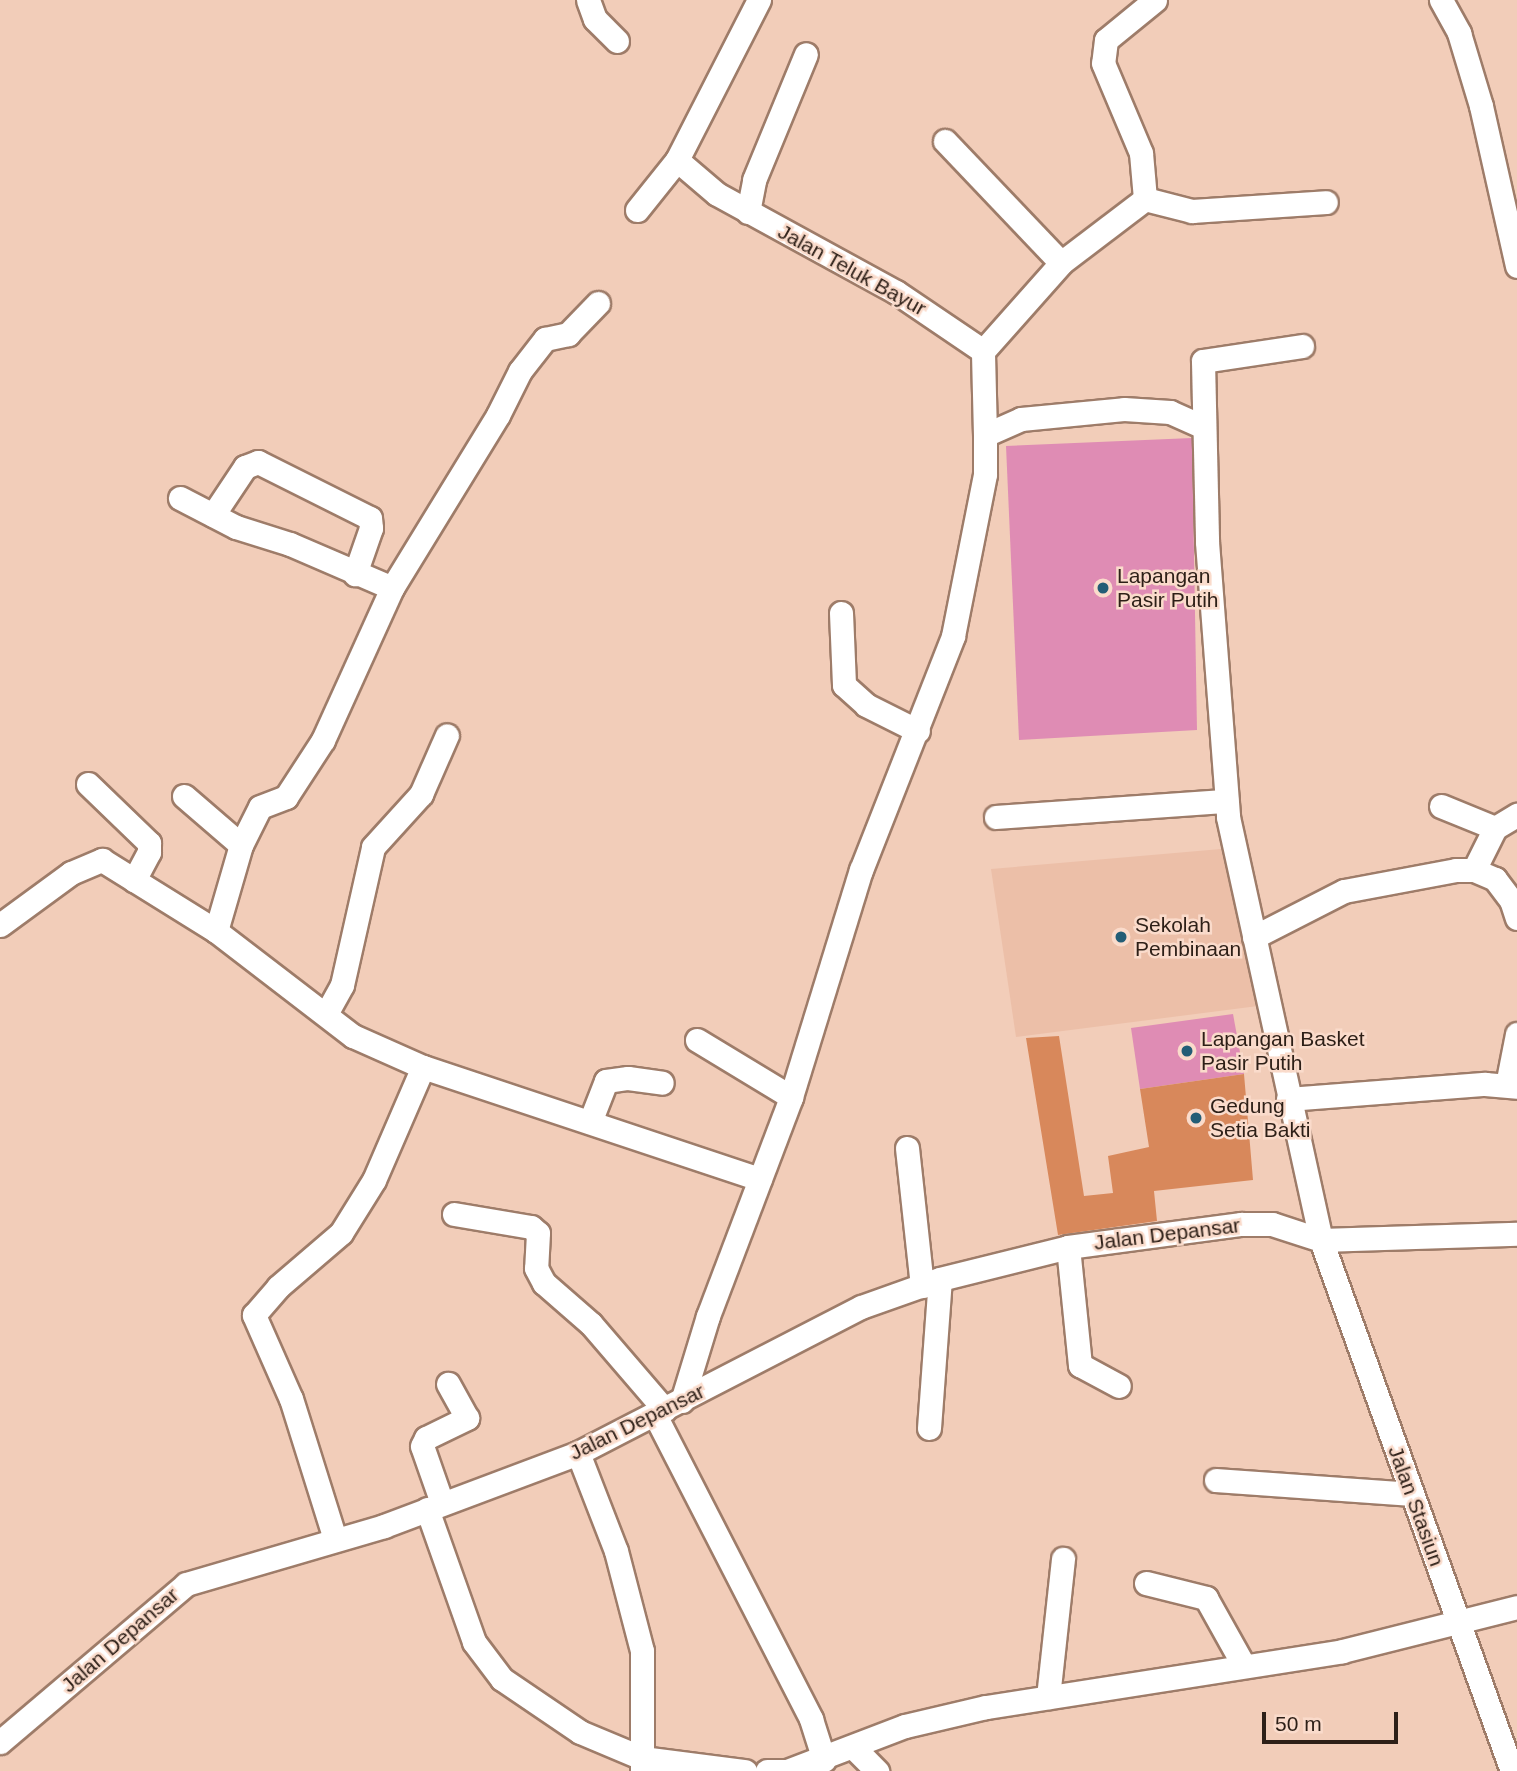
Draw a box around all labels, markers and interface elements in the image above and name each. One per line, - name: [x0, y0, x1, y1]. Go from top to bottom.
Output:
- street label: Jalan Teluk Bayur: [773, 219, 931, 321]
- place label: Lapangan Pasir Putih: [1117, 563, 1219, 613]
- marker: Lapangan Pasir Putih: [1095, 580, 1111, 596]
- place label: Sekolah Pembinaan: [1135, 912, 1241, 962]
- marker: Sekolah Pembinaan: [1113, 929, 1129, 945]
- place label: Lapangan Basket Pasir Putih: [1201, 1026, 1364, 1076]
- marker: Lapangan Basket Pasir Putih: [1179, 1043, 1195, 1059]
- place label: Gedung Setia Bakti: [1210, 1093, 1310, 1143]
- marker: Gedung Setia Bakti: [1188, 1110, 1204, 1126]
- street label: Jalan Depansar: [1092, 1213, 1242, 1255]
- street label: Jalan Depansar: [565, 1378, 709, 1466]
- street label: Jalan Stasiun: [1383, 1442, 1449, 1570]
- street label: Jalan Depansar: [56, 1582, 184, 1698]
- scale bar: [1265, 1698, 1402, 1742]
- text: 50 m: [1275, 1712, 1322, 1735]

